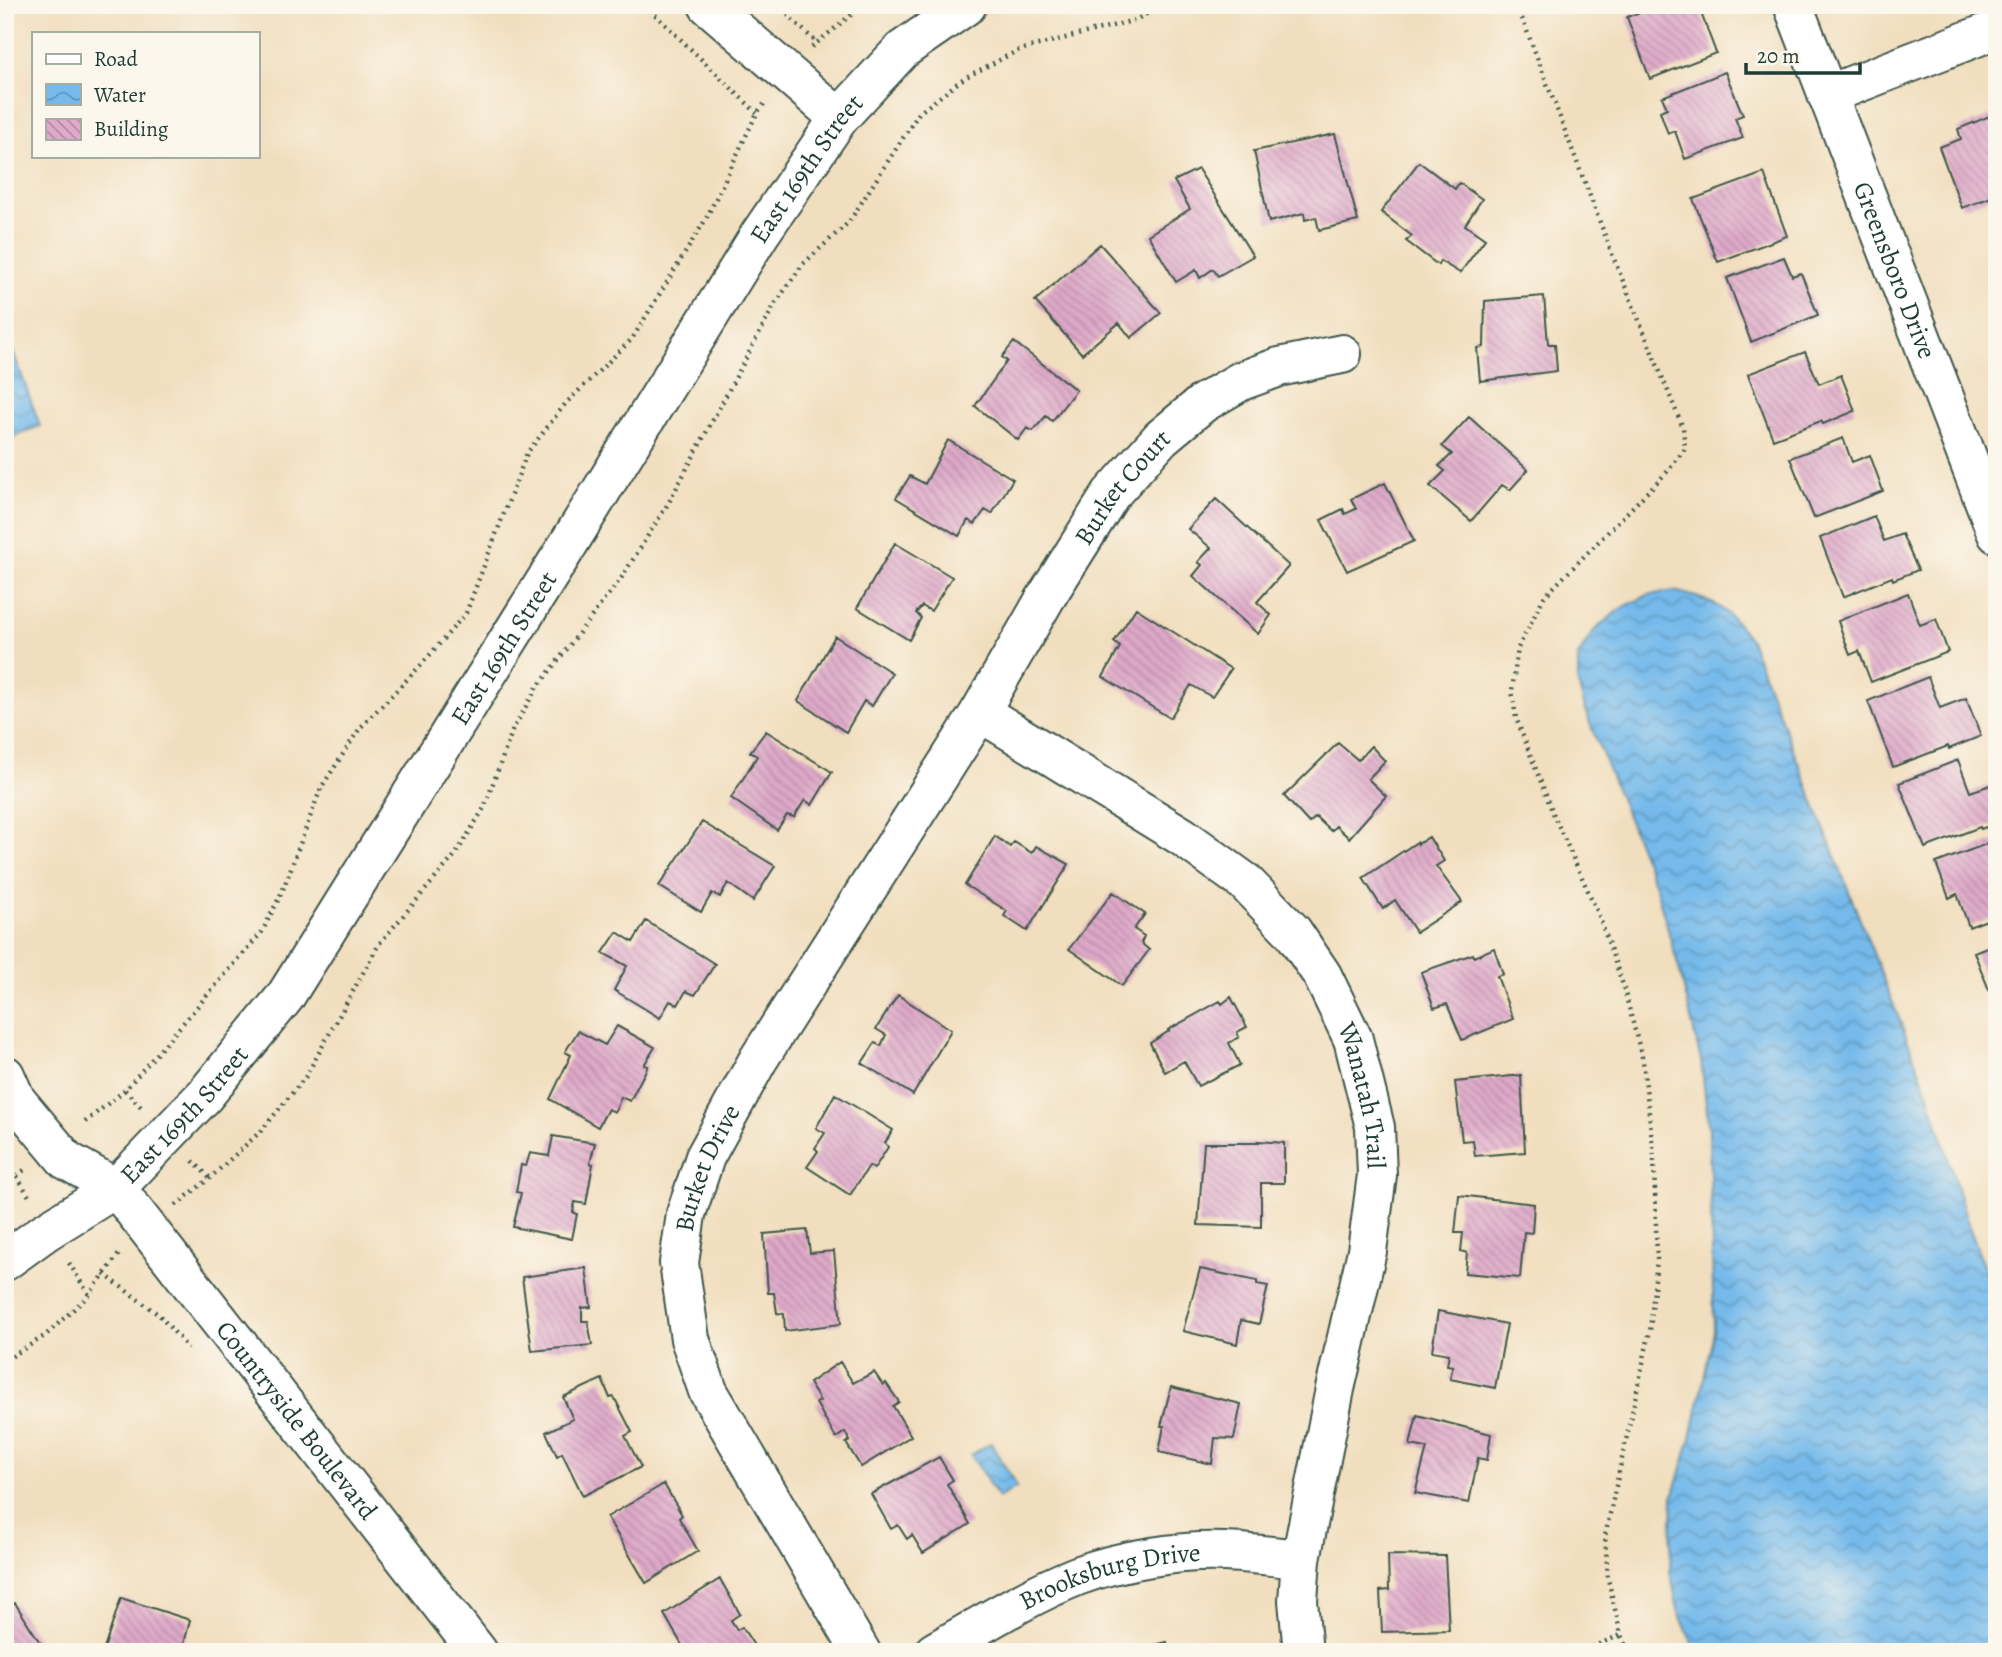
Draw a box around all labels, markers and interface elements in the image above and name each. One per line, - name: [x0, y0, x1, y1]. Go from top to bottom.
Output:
- legend: [32, 32, 259, 158]
- scale bar: [1746, 32, 1860, 76]
- text: 20 m: [1757, 42, 1800, 70]
- text: Road: [94, 45, 138, 73]
- text: Water: [93, 81, 146, 109]
- street label: East 169th Street: [741, 86, 871, 250]
- text: Building: [94, 115, 169, 143]
- street label: Greensboro Drive: [1845, 176, 1945, 363]
- street label: Burket Court: [1066, 420, 1178, 552]
- street label: East 169th Street: [442, 564, 565, 732]
- street label: Wanatah Trail: [1329, 1015, 1394, 1169]
- street label: East 169th Street: [112, 1038, 256, 1191]
- street label: Burket Drive: [666, 1098, 748, 1234]
- street label: Countryside Boulevard: [208, 1313, 386, 1527]
- street label: Brooksburg Drive: [1013, 1534, 1201, 1618]

